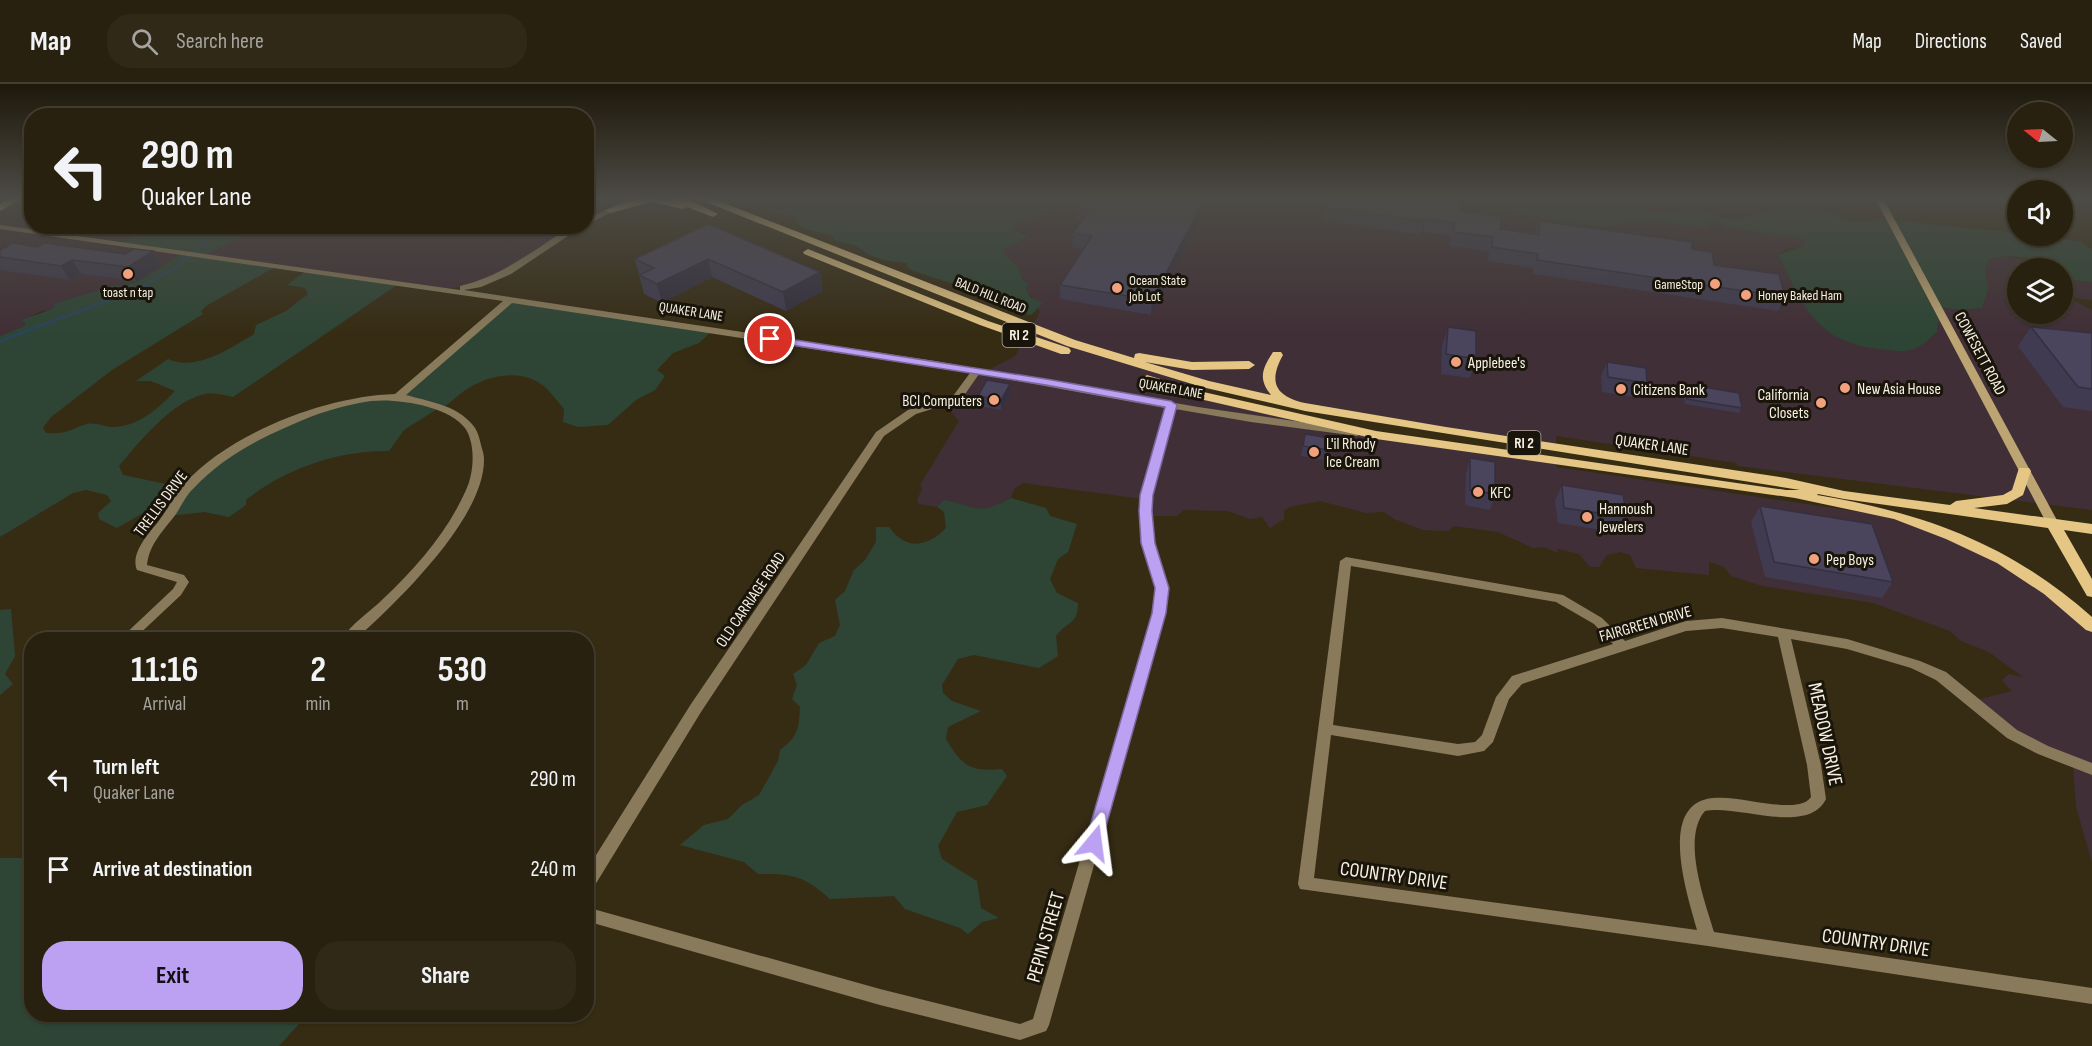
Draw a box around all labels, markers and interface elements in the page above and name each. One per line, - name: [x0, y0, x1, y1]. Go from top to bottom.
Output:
- search box: [107, 14, 527, 68]
- text: Map: [30, 25, 71, 58]
- icon: search: [128, 25, 161, 58]
- text: Search here: [176, 28, 264, 55]
- text: Map: [1852, 29, 1882, 54]
- text: Directions: [1915, 29, 1987, 54]
- text: Saved: [2020, 29, 2062, 54]
- north arrow: [2007, 102, 2073, 168]
- map controls: [2007, 102, 2073, 324]
- text: 290 m: [141, 130, 234, 181]
- icon: left: [42, 132, 120, 210]
- button: sound: [2007, 180, 2073, 246]
- text: Quaker Lane: [141, 181, 252, 213]
- button: layers: [2007, 258, 2073, 324]
- marker: toast n tap: [121, 267, 135, 281]
- place label: Ocean State Job Lot: [1128, 272, 1186, 305]
- street label: BALD HILL ROAD: [953, 274, 1029, 317]
- place label: GameStop: [1654, 276, 1703, 293]
- marker: GameStop: [1708, 277, 1722, 291]
- marker: Ocean State Job Lot: [1110, 281, 1124, 295]
- place label: toast n tap: [103, 284, 153, 301]
- place label: Honey Baked Ham: [1758, 287, 1842, 304]
- marker: Honey Baked Ham: [1739, 288, 1753, 302]
- street label: QUAKER LANE: [658, 298, 724, 325]
- street label: COWESETT ROAD: [1950, 309, 2010, 399]
- pin: [744, 313, 795, 364]
- icon: arrive: [753, 322, 786, 355]
- road number: RI 2: [1002, 323, 1036, 347]
- place label: Applebee's: [1467, 354, 1526, 373]
- marker: Applebee's: [1449, 355, 1463, 369]
- street label: QUAKER LANE: [1138, 375, 1204, 403]
- place label: New Asia House: [1857, 380, 1941, 399]
- place label: Citizens Bank: [1633, 381, 1705, 400]
- marker: New Asia House: [1838, 381, 1852, 395]
- marker: Citizens Bank: [1614, 382, 1628, 396]
- place label: California Closets: [1758, 386, 1809, 423]
- place label: BCI Computers: [902, 392, 982, 411]
- marker: BCI Computers: [987, 393, 1001, 407]
- marker: California Closets: [1814, 396, 1828, 410]
- road number: RI 2: [1508, 431, 1540, 455]
- street label: QUAKER LANE: [1614, 431, 1690, 460]
- place label: L'il Rhody Ice Cream: [1326, 435, 1379, 472]
- marker: L'il Rhody Ice Cream: [1307, 445, 1321, 459]
- street label: TRELLIS DRIVE: [130, 467, 192, 540]
- place label: KFC: [1490, 484, 1511, 503]
- marker: KFC: [1471, 485, 1485, 499]
- place label: Hannoush Jewelers: [1598, 500, 1653, 537]
- marker: Hannoush Jewelers: [1580, 510, 1594, 524]
- street label: OLD CARRIAGE ROAD: [712, 549, 790, 651]
- place label: Pep Boys: [1826, 551, 1874, 570]
- marker: Pep Boys: [1807, 552, 1821, 566]
- street label: FAIRGREEN DRIVE: [1597, 602, 1694, 647]
- text: 11:16: [131, 649, 198, 692]
- text: 2: [310, 649, 326, 692]
- text: 530: [438, 649, 487, 692]
- street label: MEADOW DRIVE: [1802, 681, 1848, 788]
- text: Arrival: [143, 692, 186, 716]
- text: min: [306, 692, 331, 716]
- text: m: [456, 692, 469, 716]
- text: Turn left: [93, 754, 159, 781]
- icon: left: [42, 763, 75, 796]
- text: 290 m: [530, 766, 576, 793]
- text: Quaker Lane: [93, 781, 175, 805]
- position arrow: [1062, 811, 1126, 875]
- icon: arrive: [42, 853, 75, 886]
- text: Arrive at destination: [93, 856, 252, 883]
- text: 240 m: [530, 856, 576, 883]
- street label: COUNTRY DRIVE: [1338, 857, 1449, 895]
- street label: PEPIN STREET: [1022, 889, 1070, 985]
- street label: COUNTRY DRIVE: [1820, 924, 1931, 962]
- button: Exit: [42, 941, 303, 1010]
- button: Share: [315, 941, 576, 1010]

